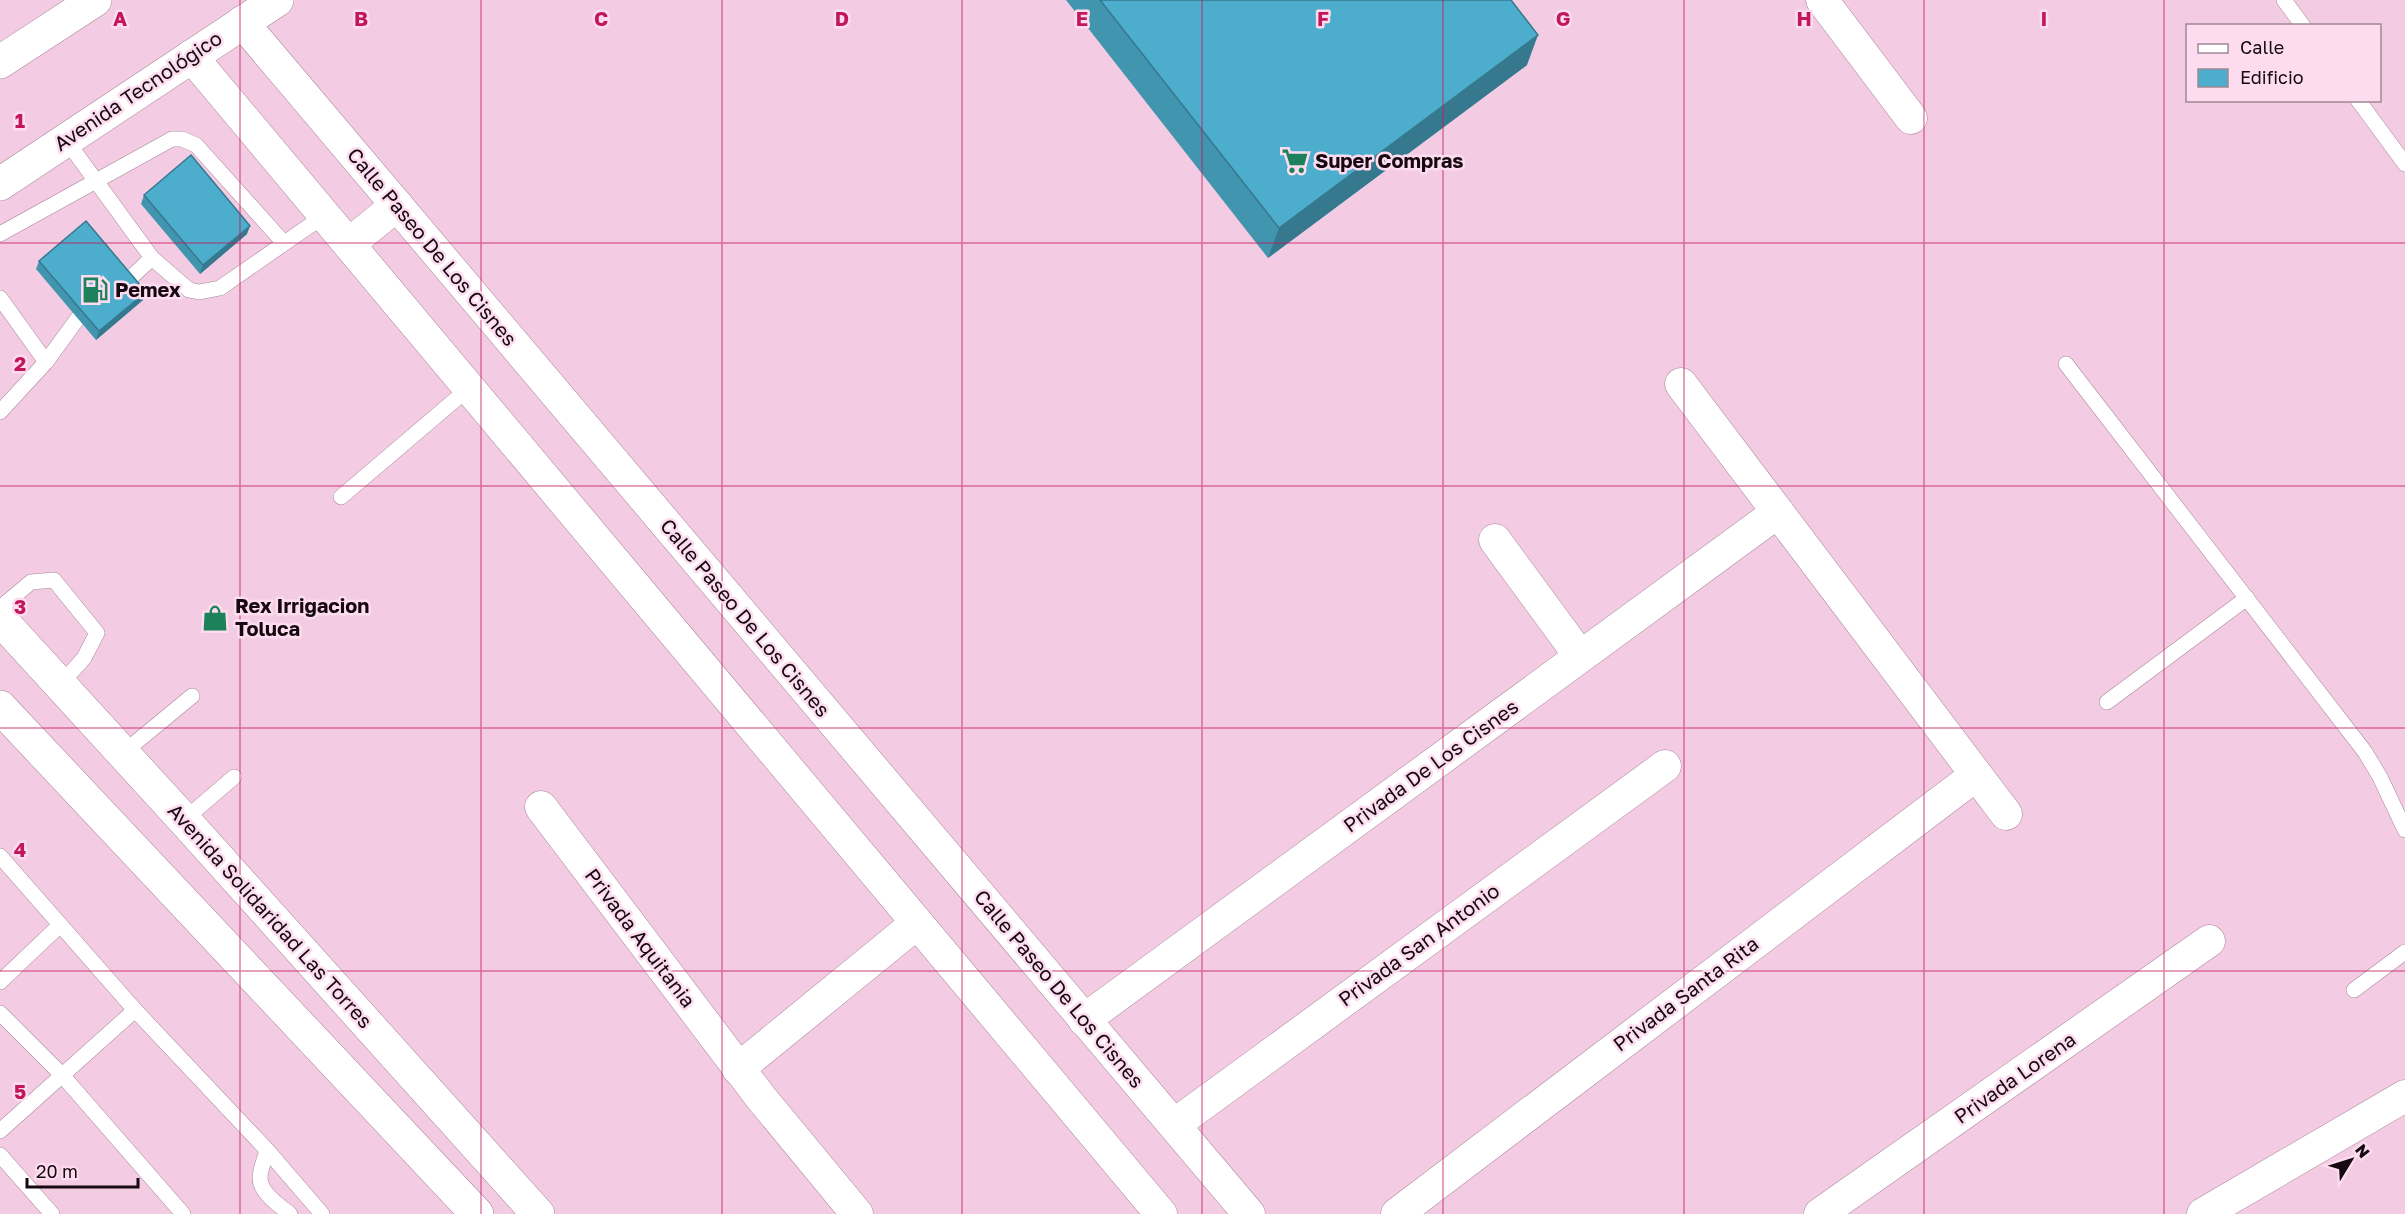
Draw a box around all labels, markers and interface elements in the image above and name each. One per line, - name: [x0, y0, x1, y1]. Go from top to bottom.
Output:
- text: A: [113, 6, 127, 30]
- text: B: [354, 6, 368, 30]
- text: C: [594, 6, 608, 30]
- text: D: [835, 6, 849, 30]
- text: E: [1076, 6, 1088, 30]
- text: F: [1317, 6, 1329, 30]
- text: G: [1556, 6, 1570, 30]
- text: H: [1796, 6, 1812, 30]
- text: I: [2041, 6, 2047, 30]
- legend: [2186, 24, 2381, 102]
- street label: Avenida Tecnológico: [49, 25, 226, 155]
- text: Calle: [2240, 36, 2284, 58]
- text: Edificio: [2240, 66, 2304, 88]
- text: 1: [15, 108, 25, 132]
- street label: Calle Paseo De Los Cisnes: [343, 143, 523, 350]
- supermarket icon: Super Compras: [1280, 146, 1310, 176]
- place label: Super Compras: [1315, 148, 1464, 172]
- fuel station icon: Pemex: [80, 275, 110, 305]
- place label: Pemex: [115, 277, 181, 301]
- text: 2: [14, 351, 26, 375]
- street label: Calle Paseo De Los Cisnes: [656, 514, 836, 721]
- place label: Rex Irrigacion Toluca: [235, 593, 369, 640]
- text: 3: [14, 594, 26, 618]
- shop icon: Rex Irrigacion Toluca: [200, 603, 230, 633]
- street label: Privada De Los Cisnes: [1338, 694, 1523, 837]
- street label: Avenida Solidaridad Las Torres: [164, 798, 378, 1033]
- text: 4: [14, 837, 26, 861]
- street label: Privada Aquitania: [581, 863, 701, 1012]
- street label: Privada San Antonio: [1333, 878, 1504, 1011]
- street label: Calle Paseo De Los Cisnes: [970, 885, 1150, 1092]
- street label: Privada Santa Rita: [1608, 931, 1763, 1056]
- street label: Privada Lorena: [1949, 1026, 2080, 1128]
- text: 5: [14, 1079, 26, 1103]
- north arrow: [2321, 1130, 2381, 1190]
- text: N: [2351, 1140, 2374, 1162]
- scale bar: [27, 1151, 138, 1189]
- text: 20 m: [36, 1160, 78, 1182]

